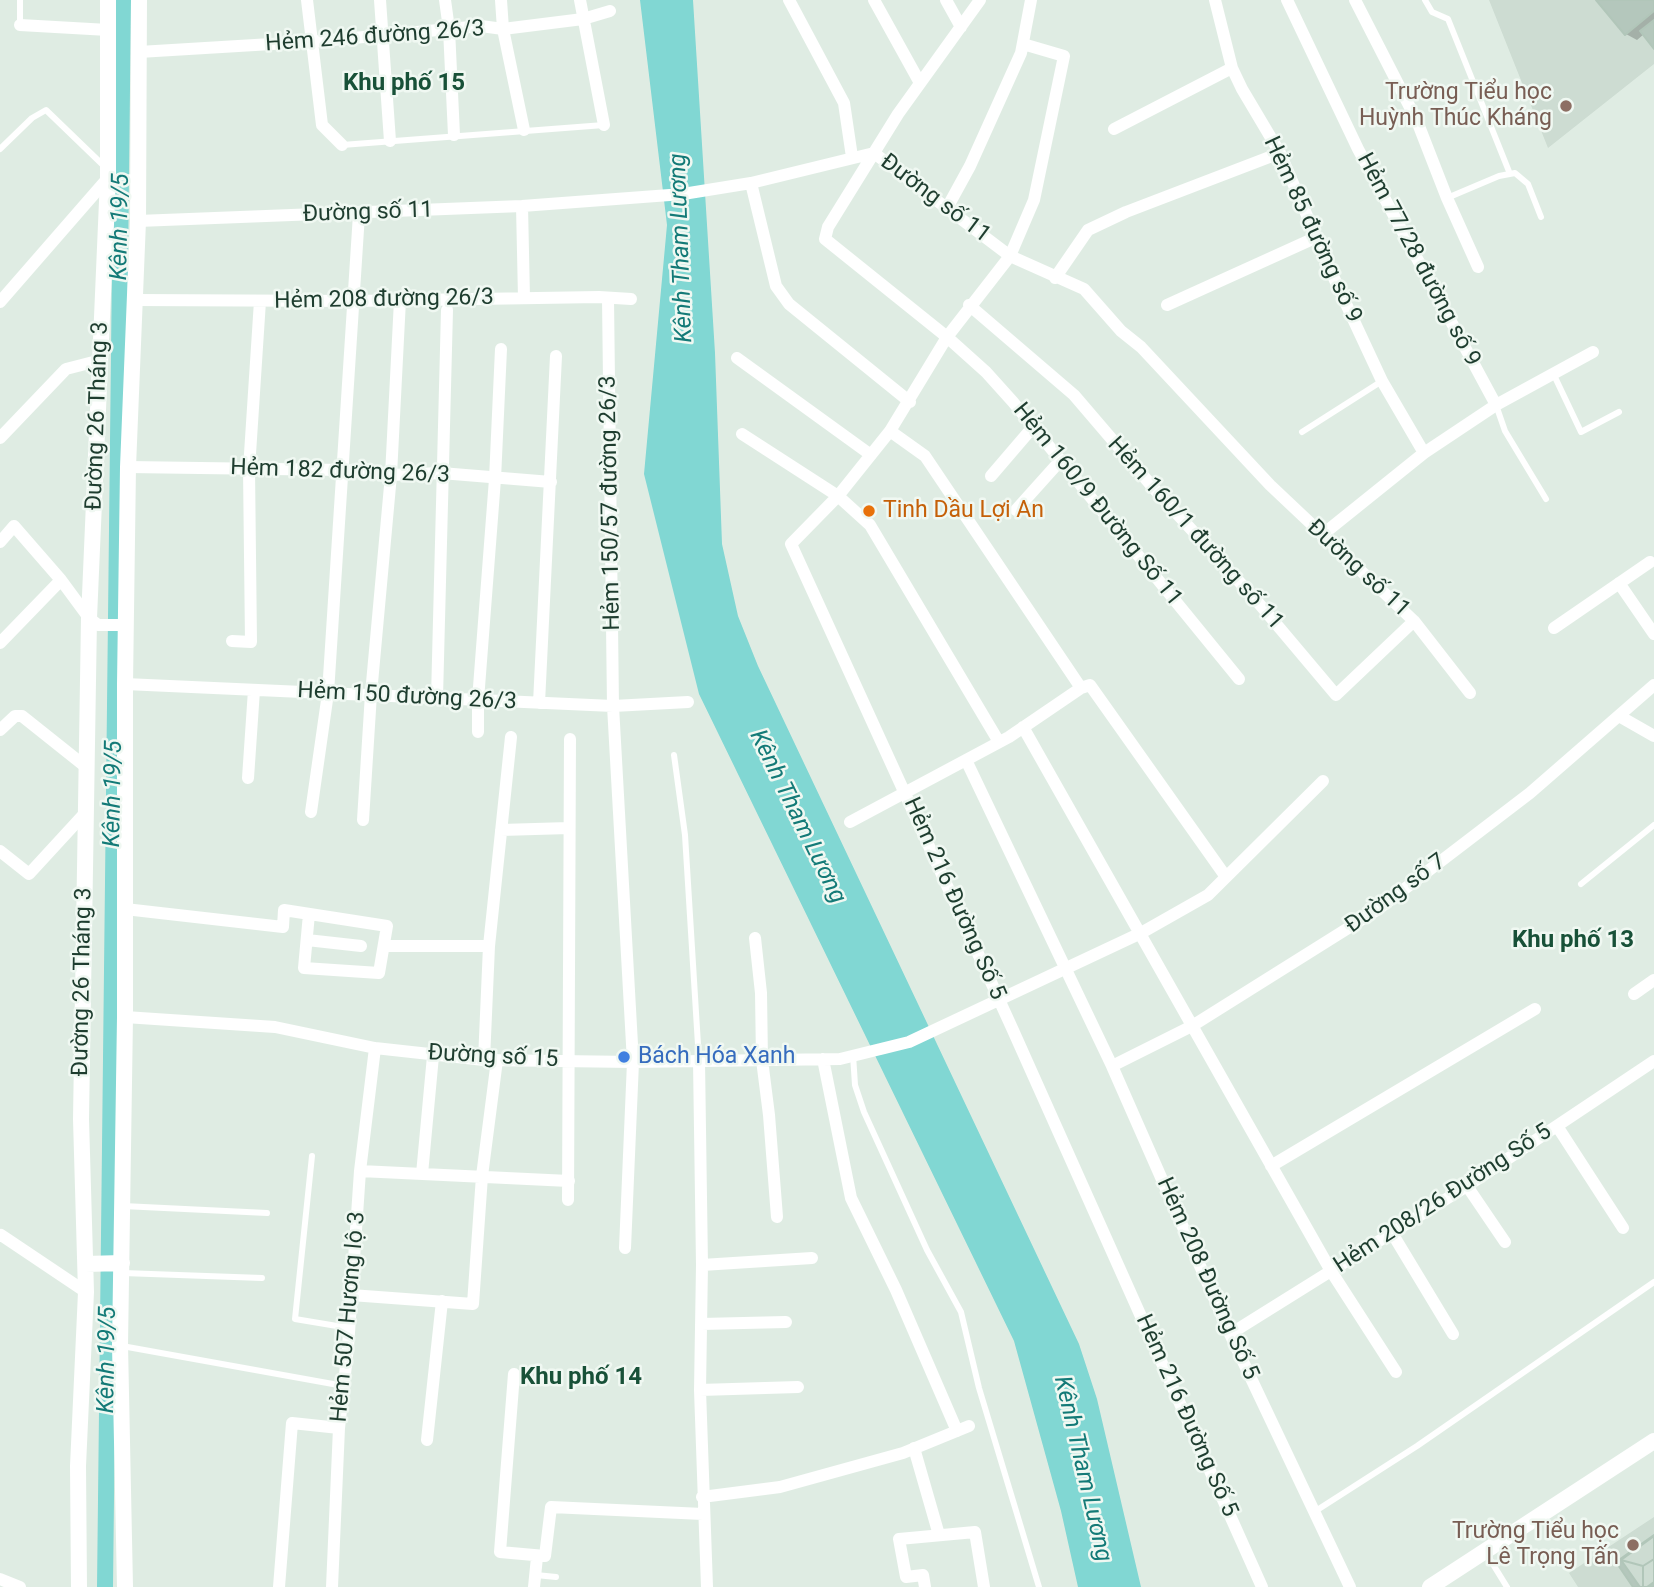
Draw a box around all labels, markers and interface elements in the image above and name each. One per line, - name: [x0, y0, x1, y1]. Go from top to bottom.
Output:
- street label: Hẻm 246 đường 26/3: [264, 16, 486, 58]
- district label: Khu phố 15: [343, 70, 465, 98]
- place label: Trường Tiểu học Huỳnh Thúc Kháng: [1359, 79, 1552, 133]
- marker: Trường Tiểu học Huỳnh Thúc Kháng: [1558, 98, 1574, 114]
- street label: Hẻm 85 đường số 9: [1257, 133, 1367, 327]
- street label: Đường số 11: [875, 149, 995, 249]
- street label: Hẻm 77/28 đường số 9: [1350, 149, 1486, 371]
- water label: Kênh Tham Lương: [664, 153, 700, 343]
- water label: Kênh 19/5: [106, 173, 136, 281]
- street label: Đường số 11: [302, 197, 434, 229]
- street label: Hẻm 208 đường 26/3: [274, 284, 494, 316]
- street label: Đường 26 Tháng 3: [81, 321, 115, 511]
- street label: Hẻm 150/57 đường 26/3: [595, 375, 627, 631]
- street label: Hẻm 160/9 Đường Số 11: [1006, 398, 1188, 612]
- street label: Hẻm 160/1 đường số 11: [1101, 432, 1289, 636]
- street label: Hẻm 182 đường 26/3: [230, 454, 450, 490]
- place label: Tinh Dầu Lợi An: [883, 497, 1044, 525]
- marker: Tinh Dầu Lợi An: [861, 503, 877, 519]
- street label: Đường số 11: [1301, 514, 1415, 624]
- street label: Hẻm 150 đường 26/3: [297, 677, 517, 717]
- water label: Kênh Tham Lương: [743, 725, 851, 909]
- water label: Kênh 19/5: [99, 740, 129, 848]
- street label: Hẻm 216 Đường Số 5: [897, 794, 1011, 1004]
- street label: Đường số 7: [1340, 848, 1452, 940]
- street label: Đường 26 Tháng 3: [68, 887, 98, 1077]
- district label: Khu phố 13: [1512, 927, 1634, 955]
- street label: Đường số 15: [427, 1040, 559, 1074]
- place label: Bách Hóa Xanh: [638, 1043, 795, 1071]
- marker: Bách Hóa Xanh: [616, 1049, 632, 1065]
- street label: Hẻm 208/26 Đường Số 5: [1329, 1118, 1557, 1280]
- street label: Hẻm 208 Đường Số 5: [1150, 1174, 1264, 1384]
- street label: Hẻm 507 Hương lộ 3: [326, 1210, 372, 1424]
- water label: Kênh 19/5: [93, 1306, 123, 1414]
- street label: Hẻm 216 Đường Số 5: [1129, 1311, 1243, 1521]
- district label: Khu phố 14: [520, 1364, 642, 1392]
- water label: Kênh Tham Lương: [1047, 1373, 1117, 1565]
- place label: Trường Tiểu học Lê Trọng Tấn: [1452, 1518, 1619, 1572]
- marker: Trường Tiểu học Lê Trọng Tấn: [1625, 1537, 1641, 1553]

